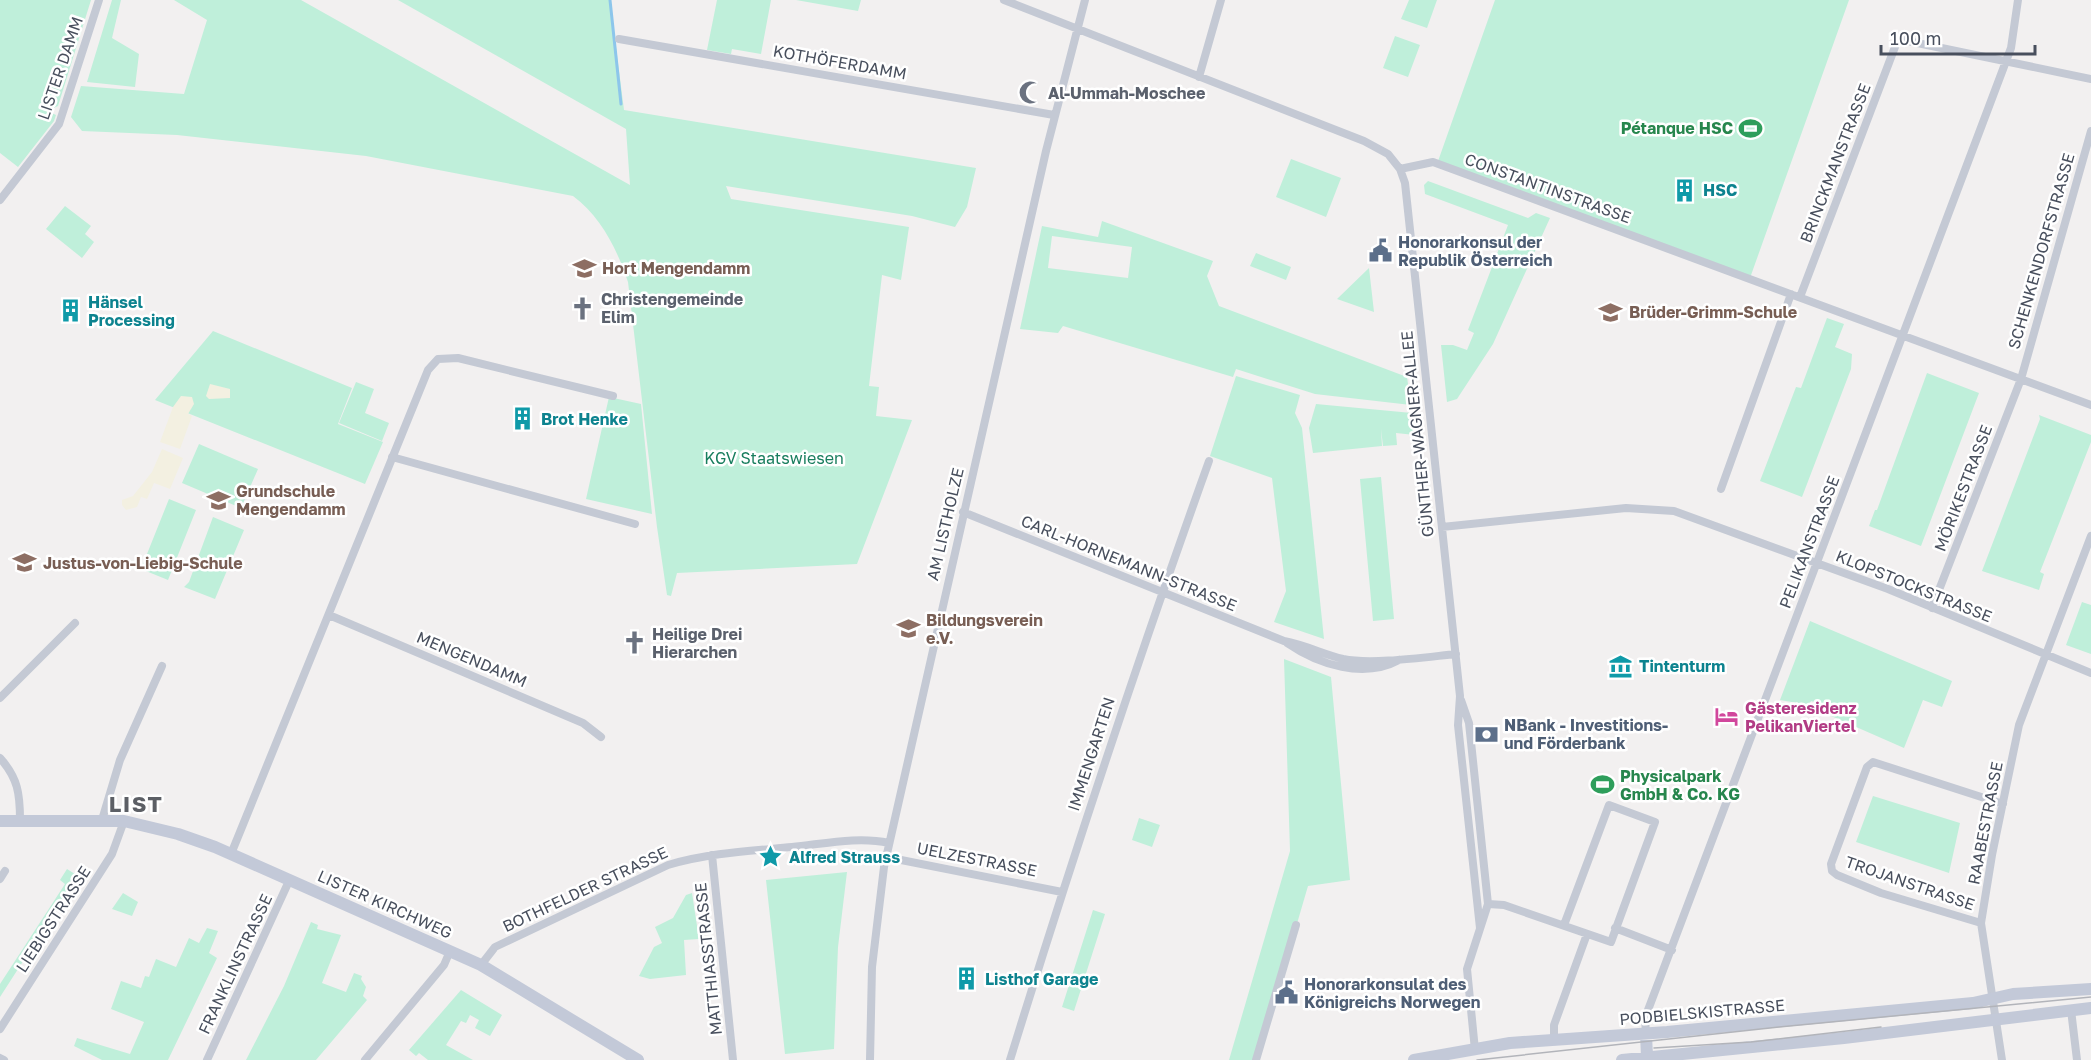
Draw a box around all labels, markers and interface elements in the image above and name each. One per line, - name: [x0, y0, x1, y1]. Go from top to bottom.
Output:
- street label: LISTER DAMM: [33, 14, 87, 122]
- scale bar: [1881, 18, 2036, 56]
- text: 100 m: [1890, 27, 1941, 49]
- street label: KOTHÖFERDAMM: [772, 40, 908, 84]
- mosque icon: Al-Ummah-Moschee: [1017, 80, 1043, 106]
- street label: BRINCKMANSTRASSE: [1795, 81, 1875, 245]
- place label: Al-Ummah-Moschee: [1048, 83, 1205, 103]
- sports icon: Pétanque HSC: [1738, 115, 1764, 141]
- place label: Pétanque HSC: [1621, 118, 1733, 138]
- street label: CONSTANTINSTRASSE: [1462, 149, 1634, 227]
- street label: SCHENKENDORFSTRASSE: [2003, 151, 2079, 351]
- building icon: HSC: [1672, 177, 1698, 203]
- place label: HSC: [1703, 180, 1737, 200]
- place label: Honorarkonsul der Republik Österreich: [1398, 232, 1553, 270]
- public building icon: Honorarkonsul der Republik Österreich: [1367, 238, 1393, 264]
- school or university icon: Hort Mengendamm: [571, 255, 597, 281]
- place label: Hort Mengendamm: [602, 258, 750, 278]
- place label: Christengemeinde Elim: [601, 289, 743, 327]
- place label: Hänsel Processing: [88, 292, 175, 330]
- church icon: Christengemeinde Elim: [570, 295, 596, 321]
- building icon: Hänsel Processing: [57, 298, 83, 324]
- school or university icon: Brüder-Grimm-Schule: [1598, 299, 1624, 325]
- place label: Brüder-Grimm-Schule: [1629, 302, 1797, 322]
- street label: GÜNTHER-WAGNER-ALLEE: [1396, 330, 1438, 538]
- building icon: Brot Henke: [510, 406, 536, 432]
- place label: Brot Henke: [541, 409, 628, 429]
- street label: MÖRIKESTRASSE: [1930, 422, 1996, 554]
- park label: KGV Staatswiesen: [704, 448, 844, 468]
- street label: AM LISTHOLZE: [922, 466, 968, 582]
- street label: PELIKANSTRASSE: [1775, 473, 1843, 611]
- place label: Grundschule Mengendamm: [236, 481, 345, 519]
- school or university icon: Grundschule Mengendamm: [205, 487, 231, 513]
- street label: CARL-HORNEMANN-STRASSE: [1018, 511, 1240, 615]
- street label: KLOPSTOCKSTRASSE: [1833, 546, 1995, 626]
- school or university icon: Justus-von-Liebig-Schule: [12, 550, 38, 576]
- place label: Justus-von-Liebig-Schule: [43, 553, 243, 573]
- place label: Bildungsverein e.V.: [926, 610, 1043, 648]
- school or university icon: Bildungsverein e.V.: [895, 616, 921, 642]
- place label: Heilige Drei Hierarchen: [652, 624, 742, 662]
- street label: MENGENDAMM: [414, 627, 530, 691]
- church icon: Heilige Drei Hierarchen: [621, 630, 647, 656]
- museum icon: Tintenturm: [1608, 653, 1634, 679]
- place label: Tintenturm: [1639, 656, 1725, 676]
- street label: IMMENGARTEN: [1063, 694, 1119, 814]
- place label: Gästeresidenz PelikanViertel: [1745, 698, 1857, 736]
- hotel icon: Gästeresidenz PelikanViertel: [1714, 704, 1740, 730]
- place label: NBank - Investitions- und Förderbank: [1504, 715, 1668, 753]
- bank icon: NBank - Investitions- und Förderbank: [1473, 721, 1499, 747]
- street label: RAABESTRASSE: [1963, 760, 2007, 886]
- place label: Physicalpark GmbH & Co. KG: [1620, 766, 1740, 804]
- sports icon: Physicalpark GmbH & Co. KG: [1589, 772, 1615, 798]
- district label: LIST: [109, 790, 163, 817]
- street label: UELZESTRASSE: [915, 838, 1039, 880]
- street label: BOTHFELDER STRASSE: [499, 842, 671, 936]
- place icon: Alfred Strauss: [758, 844, 784, 870]
- place label: Alfred Strauss: [789, 847, 900, 867]
- street label: TROJANSTRASSE: [1843, 851, 1977, 915]
- street label: LIEBIGSTRASSE: [11, 862, 95, 976]
- street label: LISTER KIRCHWEG: [315, 865, 455, 943]
- street label: MATTHIASSTRASSE: [690, 882, 726, 1036]
- street label: FRANKLINSTRASSE: [194, 891, 276, 1037]
- building icon: Listhof Garage: [954, 966, 980, 992]
- place label: Listhof Garage: [985, 969, 1098, 989]
- place label: Honorarkonsulat des Königreichs Norwegen: [1304, 974, 1480, 1012]
- public building icon: Honorarkonsulat des Königreichs Norwegen: [1273, 980, 1299, 1006]
- street label: PODBIELSKISTRASSE: [1619, 995, 1785, 1029]

